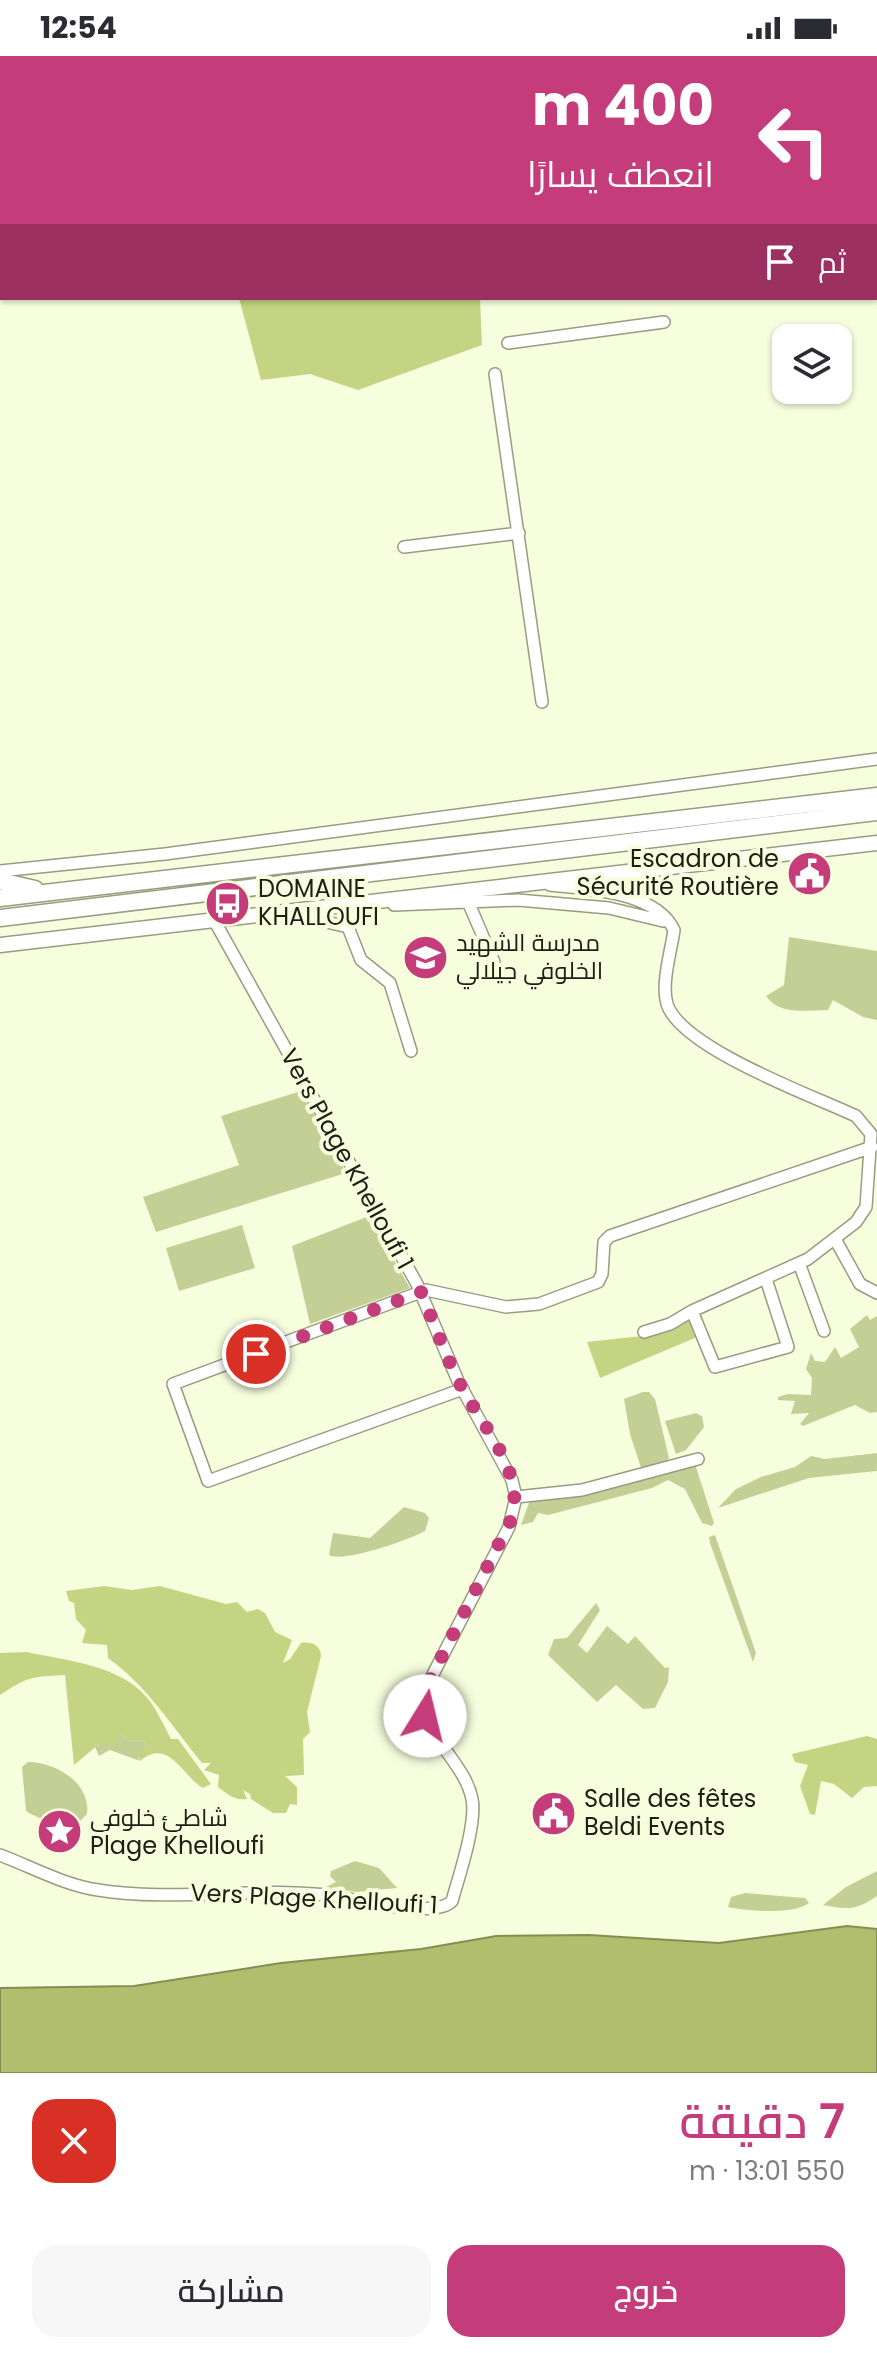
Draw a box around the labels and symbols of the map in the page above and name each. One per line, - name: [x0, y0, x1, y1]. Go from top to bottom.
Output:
- place label: Escadron de Sécurité Routière: [577, 842, 779, 903]
- public building icon: Escadron de Sécurité Routière: [786, 849, 834, 897]
- place label: DOMAINE KHALLOUFI: [258, 872, 379, 933]
- bus stop icon: DOMAINE KHALLOUFI: [203, 879, 251, 927]
- place label: مدرسة الشهيد الخلوفي جيلالي: [456, 926, 603, 990]
- school or university icon: مدرسة الشهيد الخلوفي جيلالي: [401, 933, 449, 981]
- street label: Vers Plage Khelloufi 1: [273, 1042, 422, 1275]
- pin: [222, 1320, 290, 1388]
- position arrow: [383, 1674, 467, 1758]
- place label: Salle des fêtes Beldi Events: [584, 1782, 756, 1843]
- public building icon: Salle des fêtes Beldi Events: [529, 1789, 577, 1837]
- place label: شاطئ خلوفي Plage Khelloufi: [90, 1801, 264, 1862]
- place icon: شاطئ خلوفي Plage Khelloufi: [35, 1808, 83, 1856]
- street label: Vers Plage Khelloufi 1: [190, 1876, 439, 1921]

